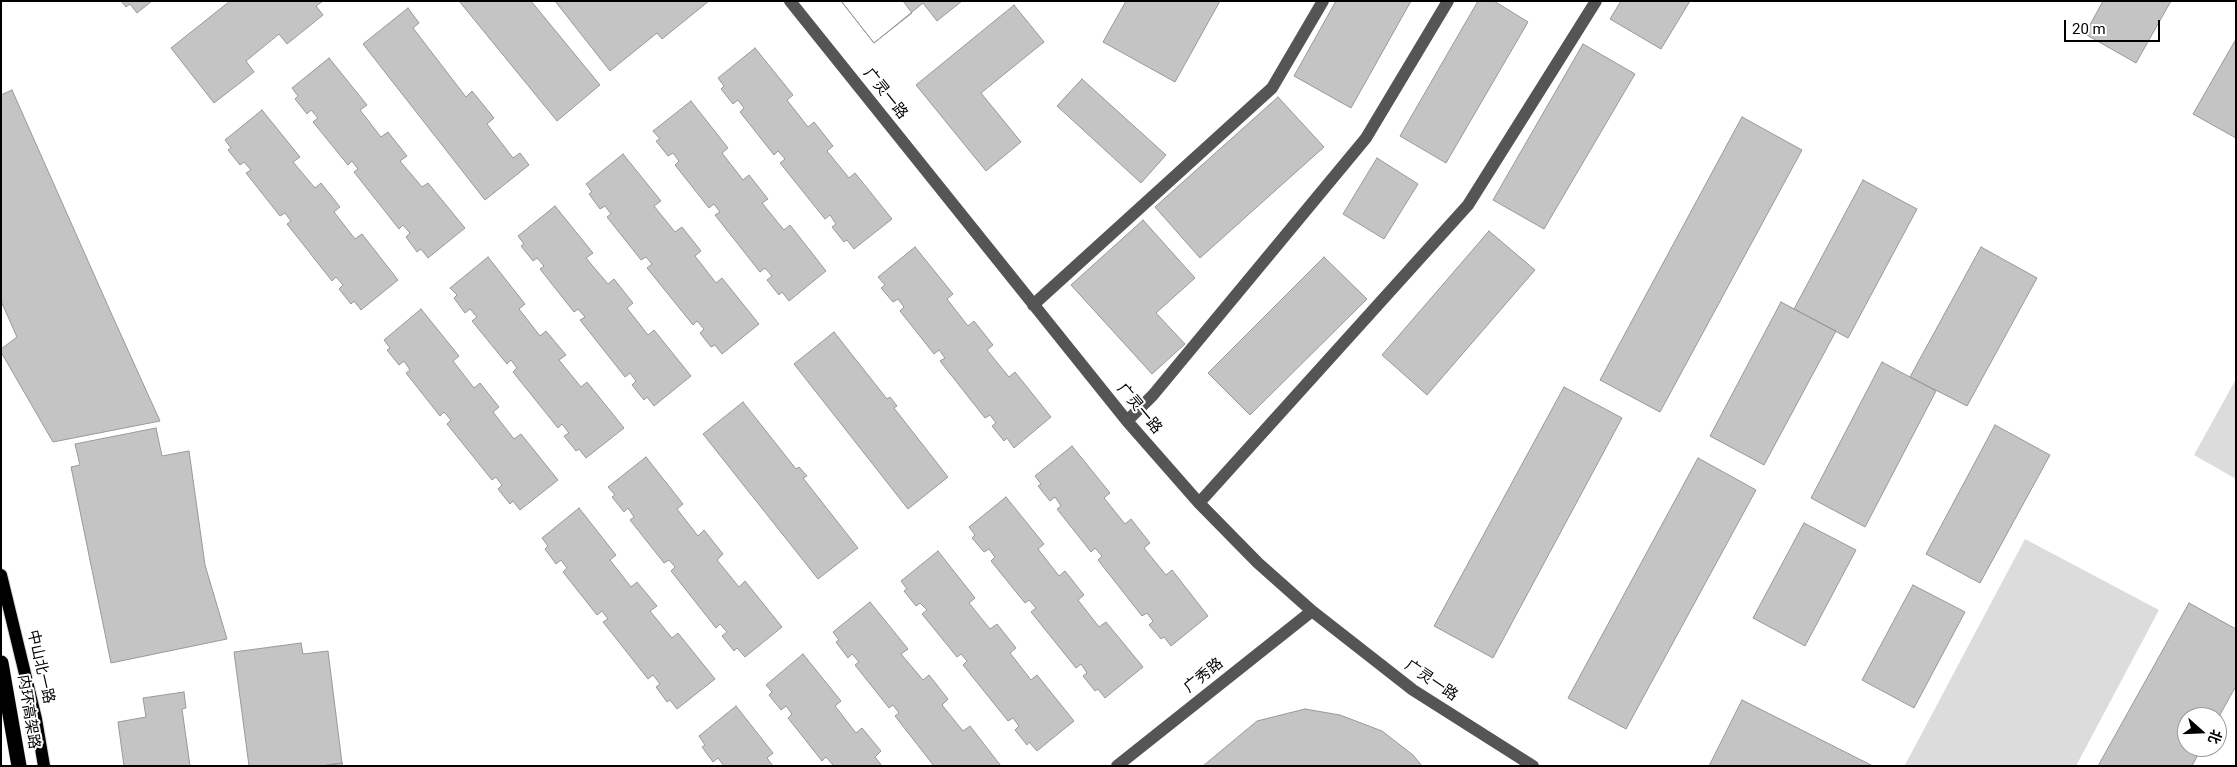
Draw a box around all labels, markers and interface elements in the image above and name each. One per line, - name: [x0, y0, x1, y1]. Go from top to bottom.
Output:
- scale bar: [2067, 10, 2163, 42]
- text: 20 m: [2072, 20, 2106, 38]
- street label: 广灵一路: [859, 65, 911, 123]
- street label: 广灵一路: [1113, 380, 1165, 438]
- street label: 中山北一路: [23, 628, 57, 706]
- street label: 广秀路: [1181, 655, 1227, 697]
- street label: 广灵一路: [1401, 657, 1461, 705]
- street label: 内环高架路: [13, 674, 43, 750]
- north arrow: [2177, 707, 2227, 757]
- text: 北: [2205, 727, 2225, 746]

